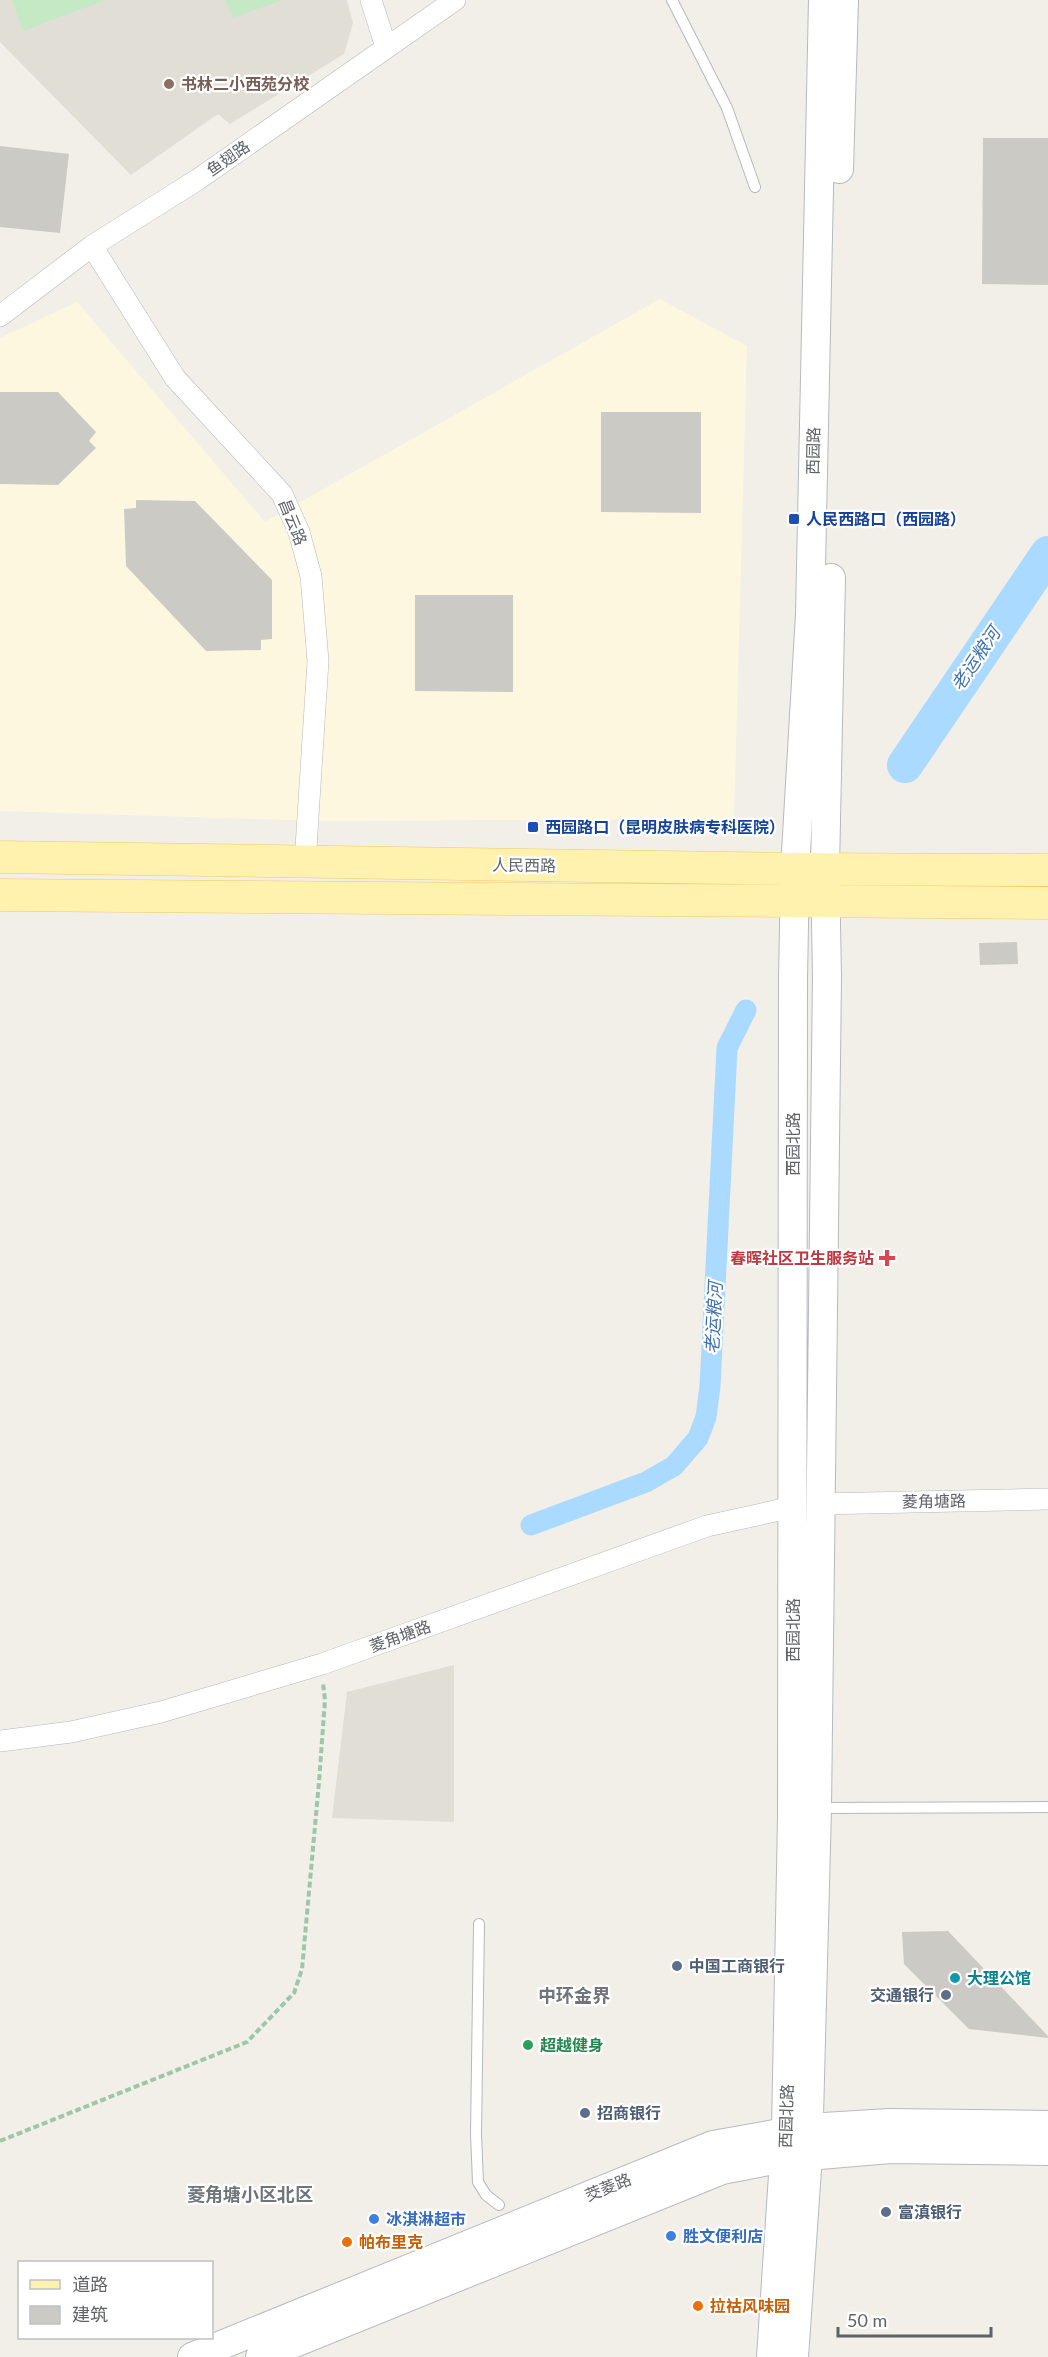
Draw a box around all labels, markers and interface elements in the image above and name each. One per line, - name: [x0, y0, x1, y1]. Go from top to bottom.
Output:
- place label: 书林二小西苑分校: [181, 74, 310, 93]
- marker: 书林二小西苑分校: [162, 77, 176, 91]
- street label: 鱼翅路: [203, 136, 253, 179]
- street label: 西园路: [803, 427, 822, 475]
- street label: 昌云路: [276, 496, 311, 548]
- place label: 人民西路口（西园路）: [806, 509, 966, 528]
- marker: 人民西路口（西园路）: [787, 512, 801, 526]
- water label: 老运粮河: [946, 620, 1006, 694]
- place label: 西园路口（昆明皮肤病专科医院）: [545, 817, 785, 836]
- marker: 西园路口（昆明皮肤病专科医院）: [526, 820, 540, 834]
- street label: 人民西路: [492, 854, 556, 875]
- street label: 西园北路: [783, 1112, 802, 1176]
- place label: 春晖社区卫生服务站: [730, 1248, 874, 1267]
- marker: 春晖社区卫生服务站: [878, 1249, 896, 1267]
- water label: 老运粮河: [700, 1278, 726, 1354]
- street label: 菱角塘路: [902, 1490, 966, 1511]
- street label: 西园北路: [783, 1598, 802, 1662]
- street label: 菱角塘路: [367, 1616, 433, 1655]
- place label: 中国工商银行: [689, 1956, 785, 1975]
- marker: 中国工商银行: [670, 1959, 684, 1973]
- place label: 大理公馆: [967, 1968, 1031, 1987]
- marker: 大理公馆: [948, 1971, 962, 1985]
- district label: 中环金界: [538, 1984, 610, 2006]
- place label: 交通银行: [870, 1985, 934, 2004]
- marker: 交通银行: [939, 1988, 953, 2002]
- place label: 超越健身: [540, 2035, 604, 2054]
- marker: 超越健身: [521, 2038, 535, 2052]
- street label: 西园北路: [775, 2084, 796, 2148]
- place label: 招商银行: [597, 2103, 661, 2122]
- marker: 招商银行: [578, 2106, 592, 2120]
- street label: 茭菱路: [582, 2169, 634, 2204]
- district label: 菱角塘小区北区: [187, 2183, 313, 2205]
- place label: 富滇银行: [898, 2202, 962, 2221]
- marker: 富滇银行: [879, 2205, 893, 2219]
- place label: 冰淇淋超市: [386, 2209, 466, 2228]
- marker: 冰淇淋超市: [367, 2212, 381, 2226]
- place label: 胜文便利店: [683, 2226, 763, 2245]
- marker: 胜文便利店: [664, 2229, 678, 2243]
- place label: 帕布里克: [359, 2232, 423, 2251]
- marker: 帕布里克: [340, 2235, 354, 2249]
- legend: [18, 2261, 213, 2339]
- text: 道路: [72, 2273, 108, 2295]
- place label: 拉祜风味园: [710, 2296, 790, 2315]
- marker: 拉祜风味园: [691, 2299, 705, 2313]
- scale bar: [838, 2300, 991, 2338]
- text: 建筑: [72, 2303, 108, 2325]
- text: 50 m: [847, 2309, 887, 2331]

